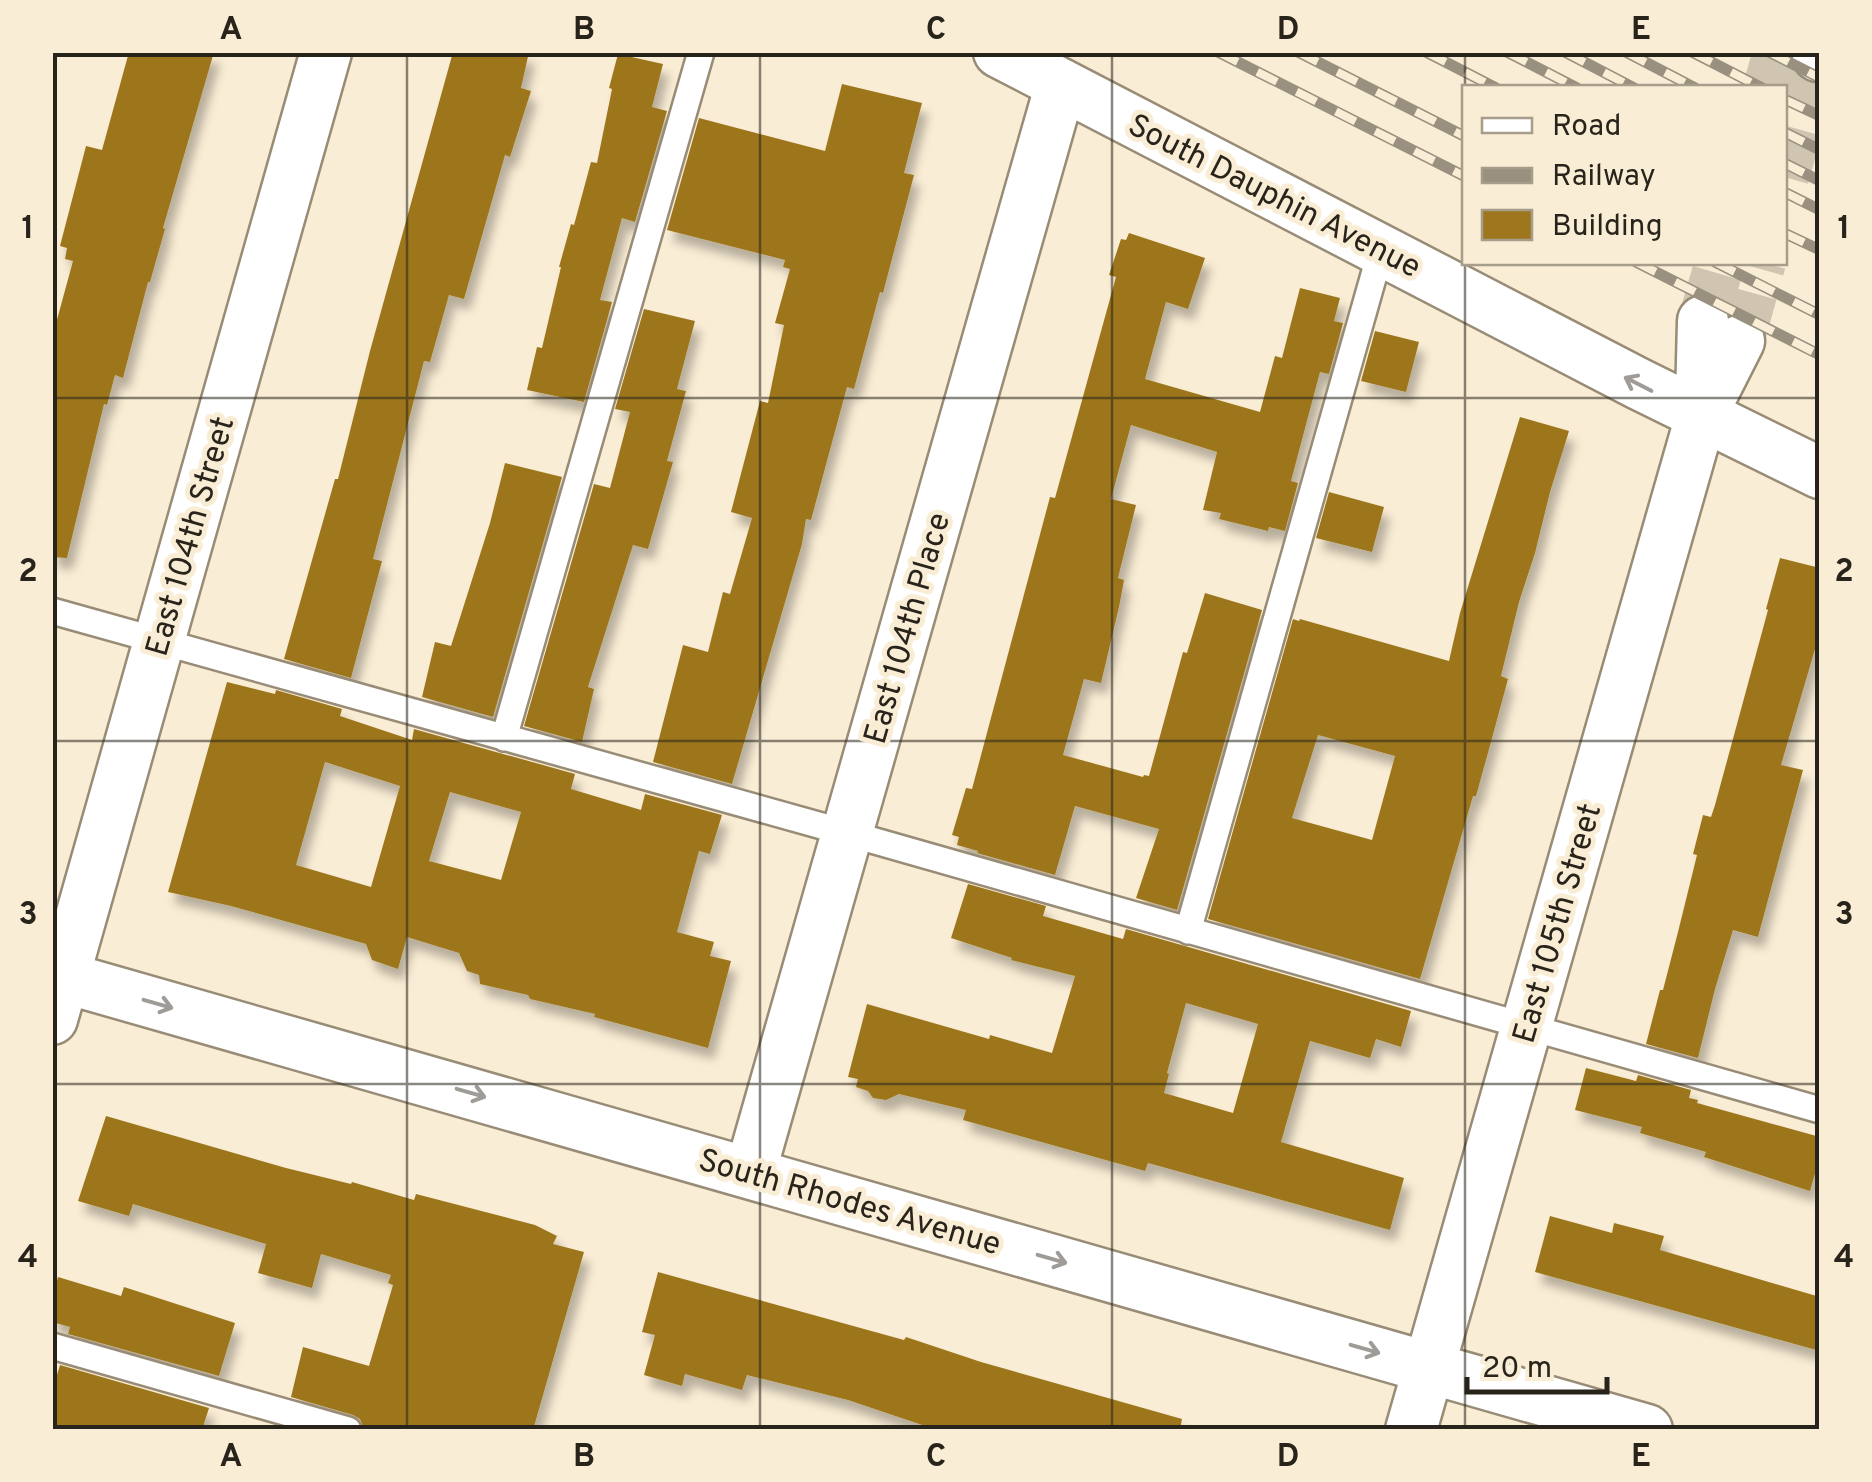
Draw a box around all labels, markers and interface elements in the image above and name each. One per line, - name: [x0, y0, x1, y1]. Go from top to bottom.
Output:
- text: A: [220, 11, 242, 51]
- text: B: [573, 11, 595, 51]
- text: C: [926, 11, 946, 51]
- text: D: [1277, 11, 1299, 51]
- text: E: [1631, 11, 1651, 51]
- legend: [1462, 85, 1787, 265]
- street label: South Dauphin Avenue: [1121, 106, 1427, 289]
- text: Road: [1552, 109, 1621, 146]
- text: Railway: [1552, 159, 1656, 196]
- text: Building: [1552, 209, 1663, 246]
- text: 1: [22, 210, 34, 250]
- text: 1: [1838, 210, 1850, 250]
- one-way arrow: [1623, 374, 1653, 393]
- street label: East 104th Street: [139, 412, 245, 661]
- street label: East 104th Place: [857, 509, 961, 749]
- text: 2: [18, 553, 38, 593]
- text: 2: [1834, 553, 1854, 593]
- street label: East 105th Street: [1506, 799, 1612, 1048]
- text: 3: [18, 896, 38, 936]
- text: 3: [1834, 896, 1854, 936]
- one-way arrow: [142, 995, 173, 1014]
- one-way arrow: [454, 1085, 486, 1103]
- street label: South Rhodes Avenue: [693, 1142, 1005, 1266]
- text: 4: [18, 1239, 38, 1279]
- text: 4: [1834, 1239, 1854, 1279]
- one-way arrow: [1036, 1251, 1067, 1269]
- scale bar: [1467, 1332, 1607, 1394]
- one-way arrow: [1348, 1341, 1380, 1359]
- text: 20 m: [1482, 1351, 1552, 1388]
- text: A: [220, 1438, 242, 1478]
- text: B: [573, 1438, 595, 1478]
- text: C: [926, 1438, 946, 1478]
- text: D: [1277, 1438, 1299, 1478]
- text: E: [1631, 1438, 1651, 1478]

